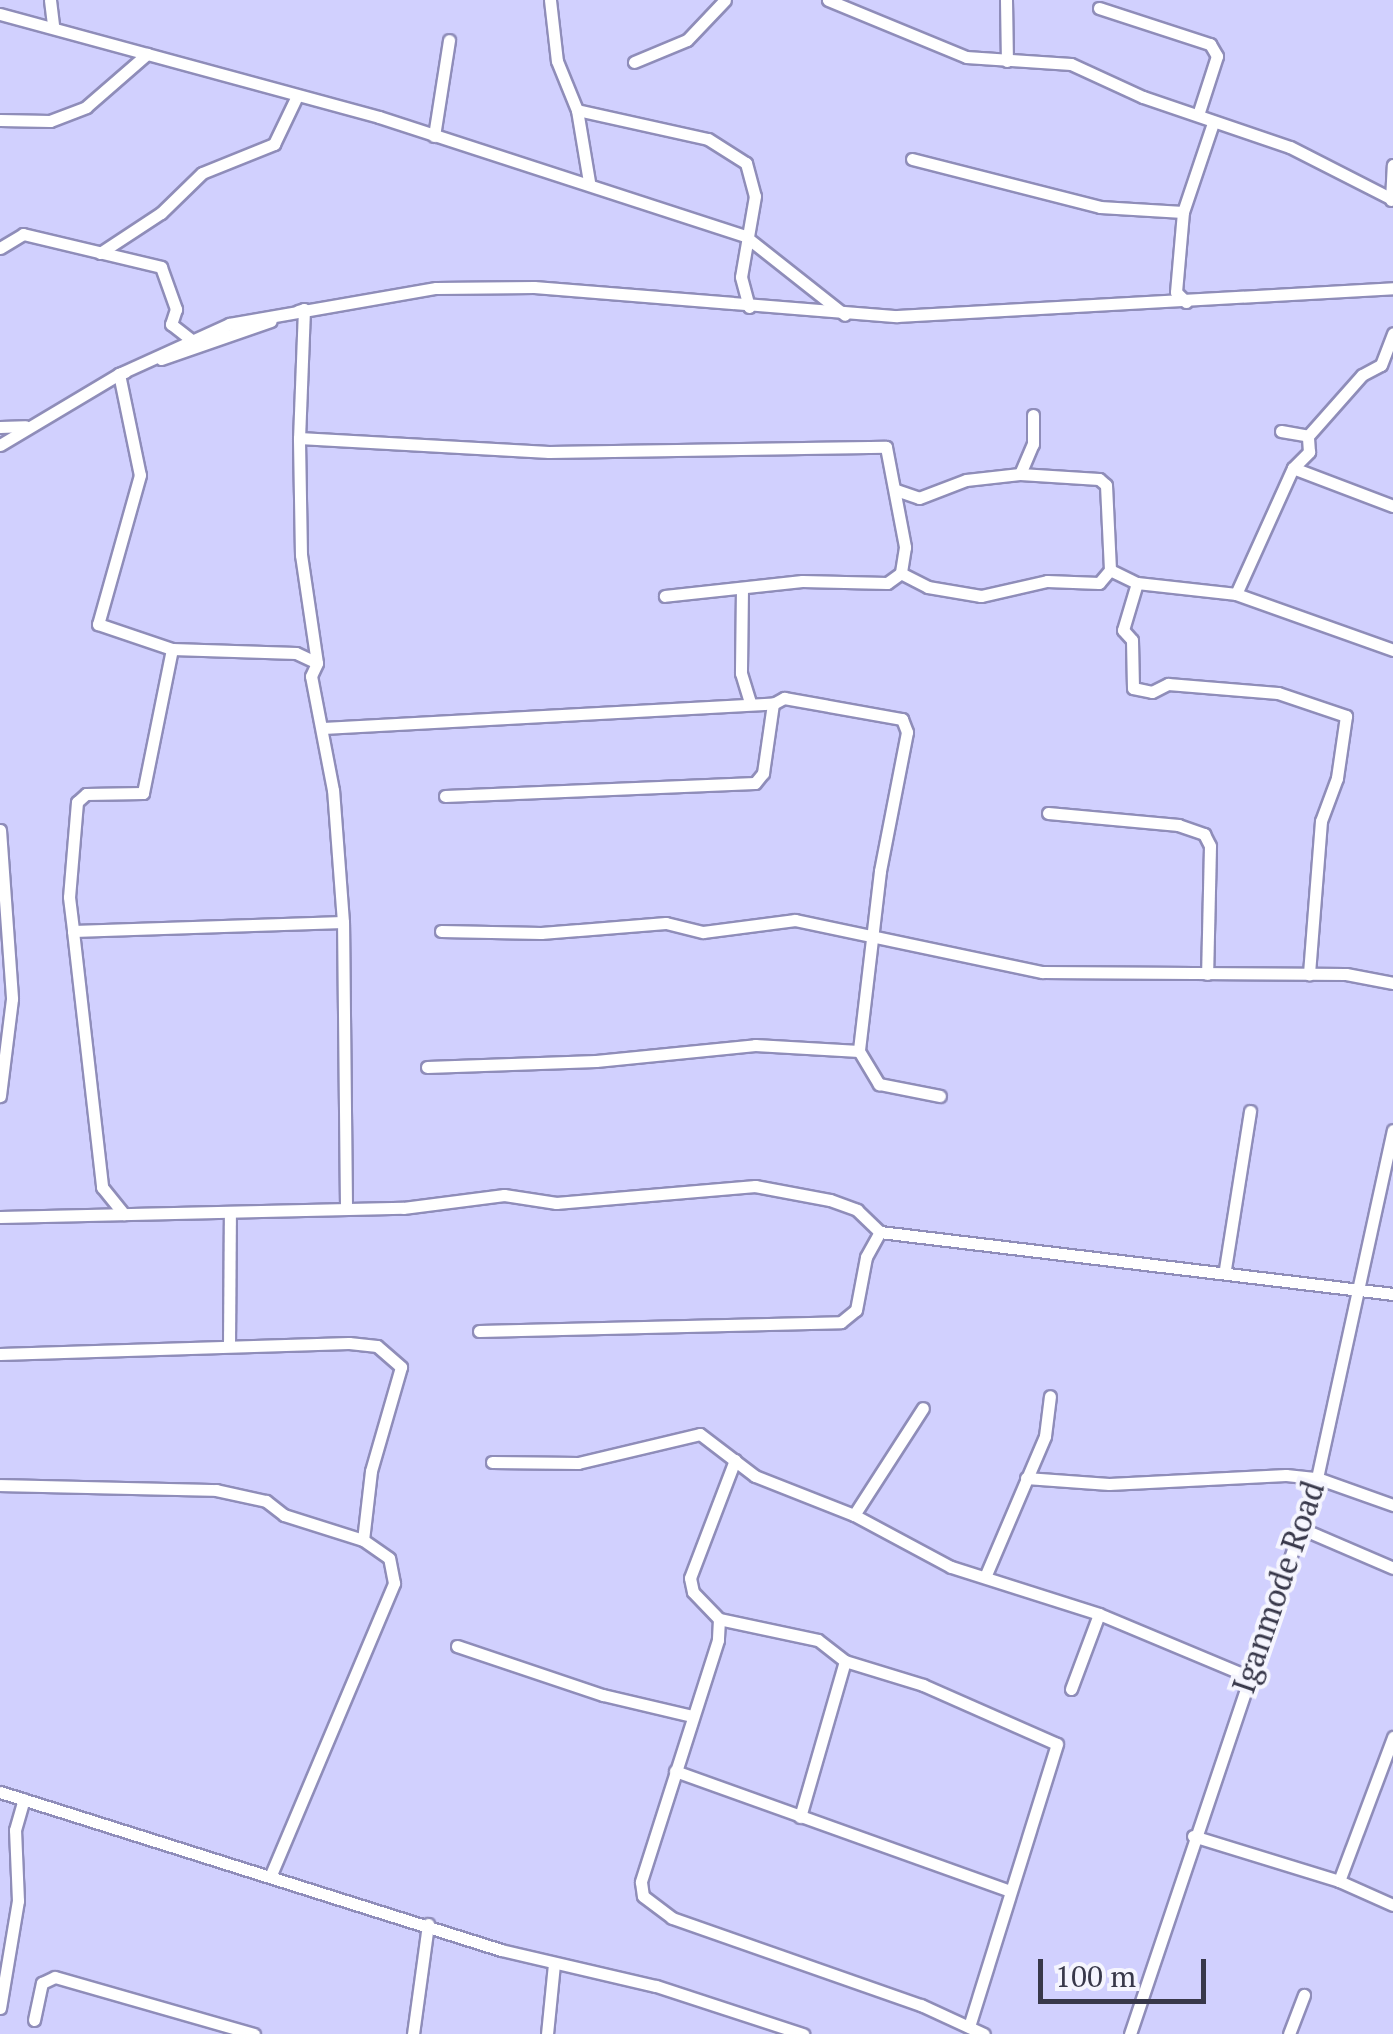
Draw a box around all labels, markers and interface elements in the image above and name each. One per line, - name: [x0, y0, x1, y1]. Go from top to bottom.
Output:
- street label: Iganmode Road: [1224, 1476, 1332, 1698]
- scale bar: [1043, 1939, 1210, 2001]
- text: 100 m: [1055, 1956, 1136, 1996]

